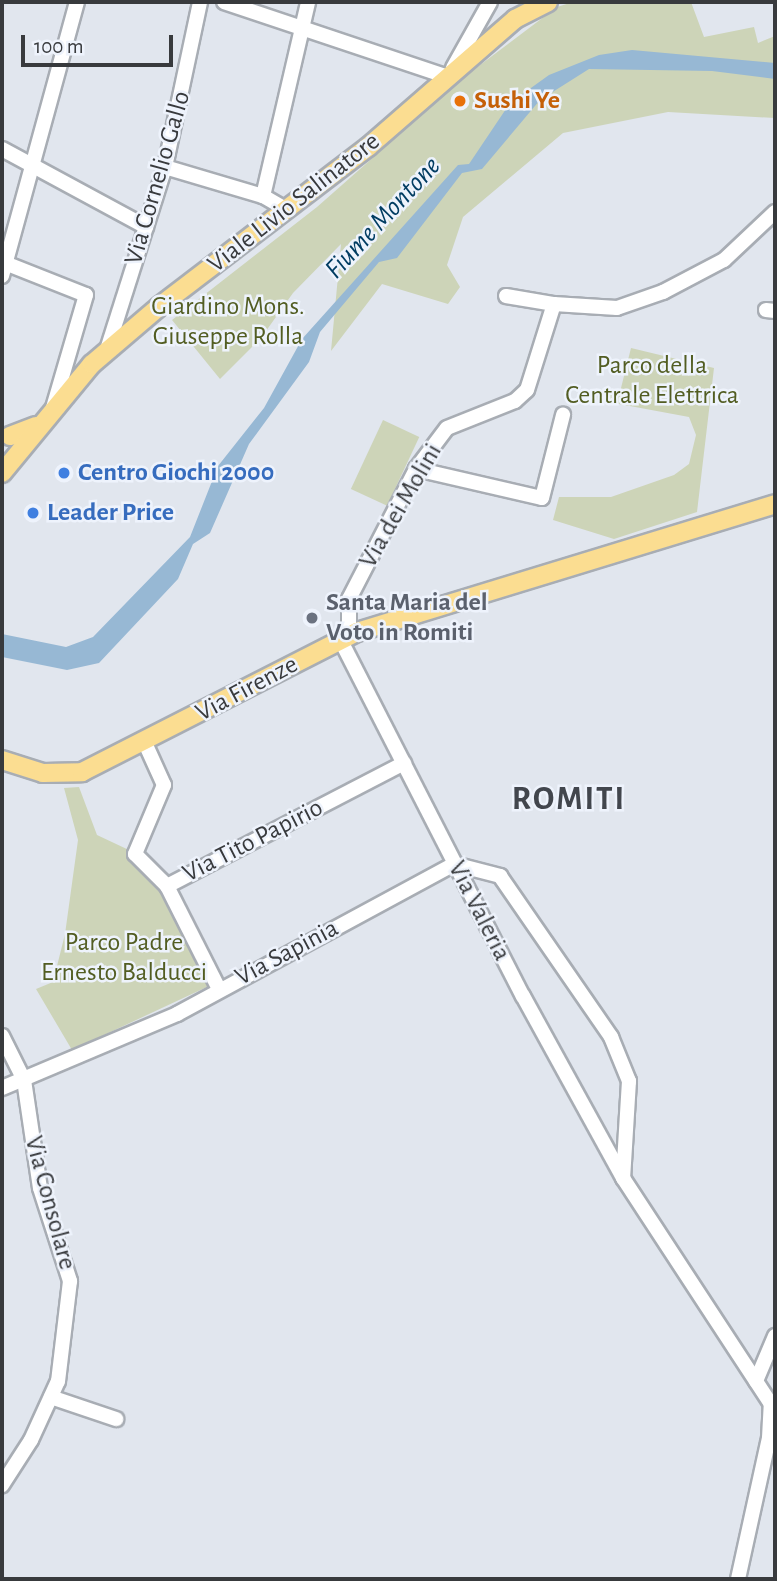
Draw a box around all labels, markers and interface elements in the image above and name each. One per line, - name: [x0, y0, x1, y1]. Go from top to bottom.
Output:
- scale bar: [24, 21, 177, 65]
- text: 100 m: [34, 36, 84, 57]
- place label: Sushi Ye: [474, 85, 560, 117]
- street label: Via Cornelio Gallo: [118, 88, 198, 268]
- marker: Sushi Ye: [452, 93, 468, 109]
- street label: Viale Livio Salinatore: [202, 126, 386, 280]
- water label: Fiume Montone: [318, 150, 448, 286]
- park label: Giardino Mons. Giuseppe Rolla: [151, 291, 305, 352]
- park label: Parco della Centrale Elettrica: [565, 350, 739, 412]
- street label: Via dei Molini: [353, 438, 449, 574]
- place label: Centro Giochi 2000: [78, 457, 274, 489]
- marker: Centro Giochi 2000: [56, 465, 72, 481]
- place label: Leader Price: [47, 497, 174, 529]
- marker: Leader Price: [25, 505, 41, 521]
- place label: Santa Maria del Voto in Romiti: [326, 587, 488, 648]
- marker: Santa Maria del Voto in Romiti: [304, 610, 320, 626]
- street label: Via Firenze: [191, 649, 303, 729]
- district label: ROMITI: [513, 780, 625, 820]
- street label: Via Tito Papirio: [178, 792, 328, 890]
- street label: Via Valeria: [441, 856, 517, 966]
- street label: Via Sapinia: [230, 913, 344, 993]
- park label: Parco Padre Ernesto Balducci: [41, 927, 207, 988]
- street label: Via Consolare: [17, 1133, 83, 1273]

